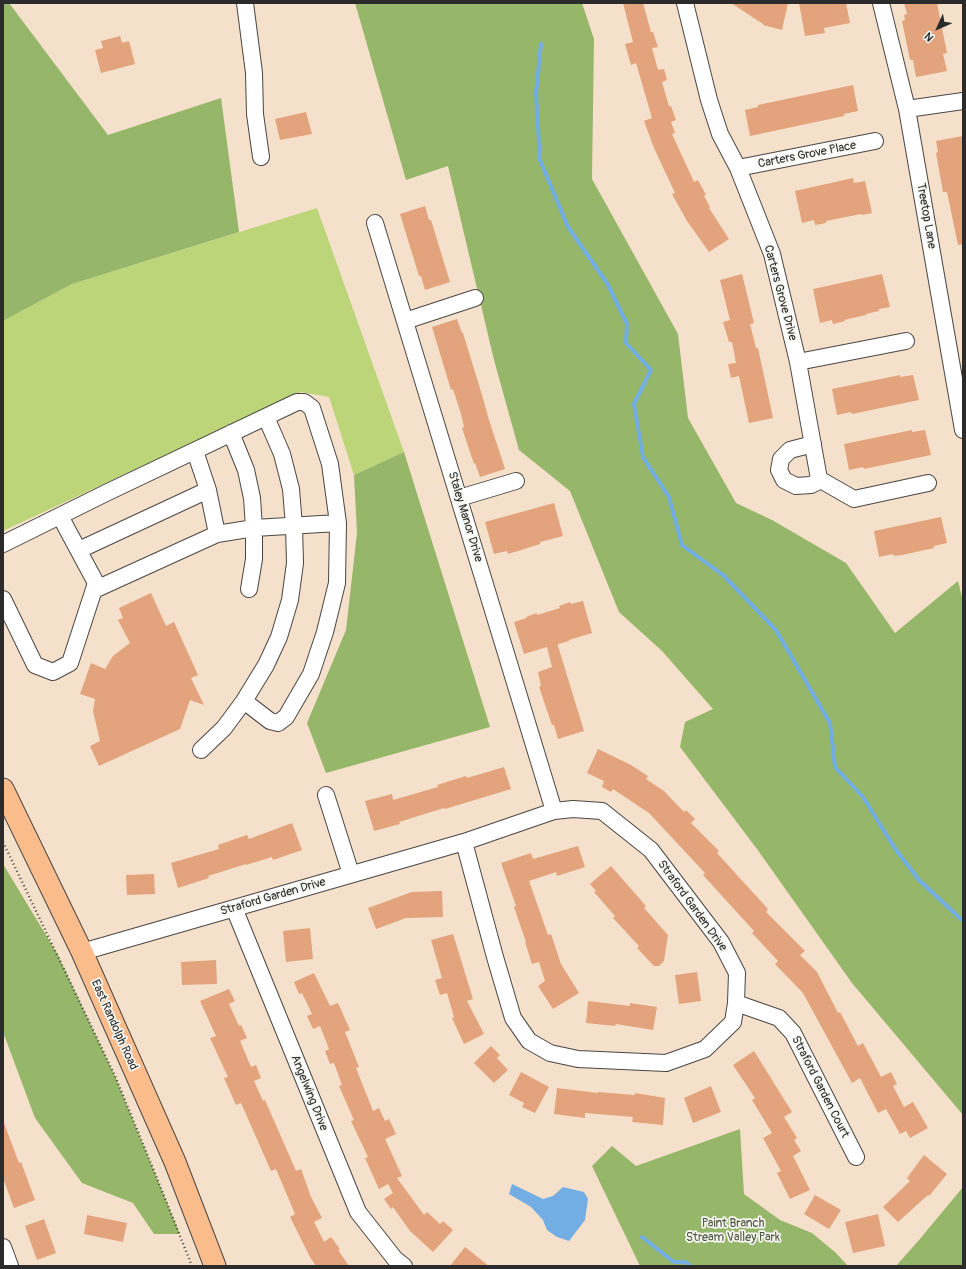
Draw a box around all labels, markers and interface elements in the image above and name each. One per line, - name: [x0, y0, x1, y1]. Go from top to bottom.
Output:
- north arrow: [918, 8, 958, 48]
- text: N: [922, 30, 936, 44]
- street label: Carters Grove Place: [757, 138, 857, 172]
- street label: Treetop Lane: [913, 182, 939, 250]
- street label: Carters Grove Drive: [760, 244, 800, 342]
- street label: Staley Manor Drive: [444, 470, 486, 564]
- street label: Straford Garden Drive: [654, 858, 730, 954]
- street label: Straford Garden Drive: [219, 875, 327, 919]
- street label: East Randolph Road: [88, 978, 140, 1072]
- street label: Straford Garden Court: [788, 1034, 852, 1140]
- street label: Angelwing Drive: [287, 1053, 331, 1133]
- park label: Paint Branch Stream Valley Park: [686, 1217, 780, 1245]

